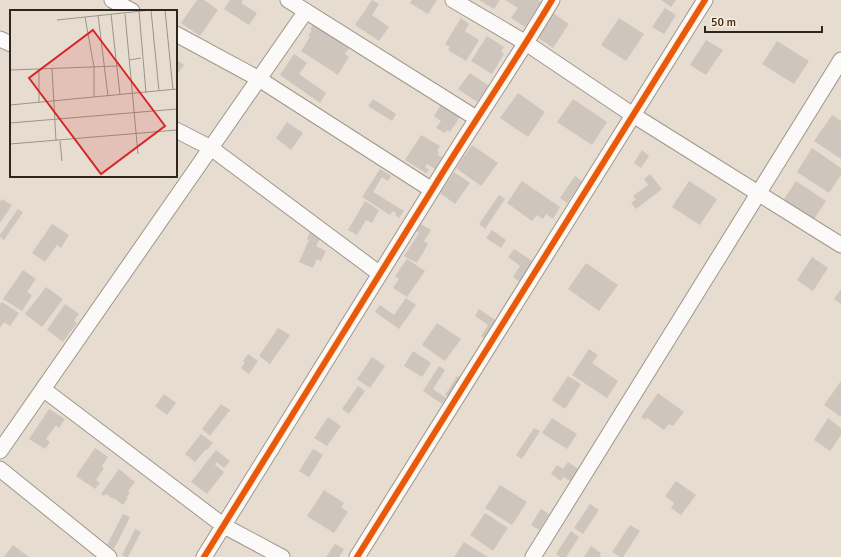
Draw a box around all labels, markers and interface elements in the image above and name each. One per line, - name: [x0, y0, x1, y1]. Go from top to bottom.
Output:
- scale bar: [705, 8, 822, 34]
- inset map: [10, 10, 177, 177]
- text: 50 m: [711, 15, 736, 30]

